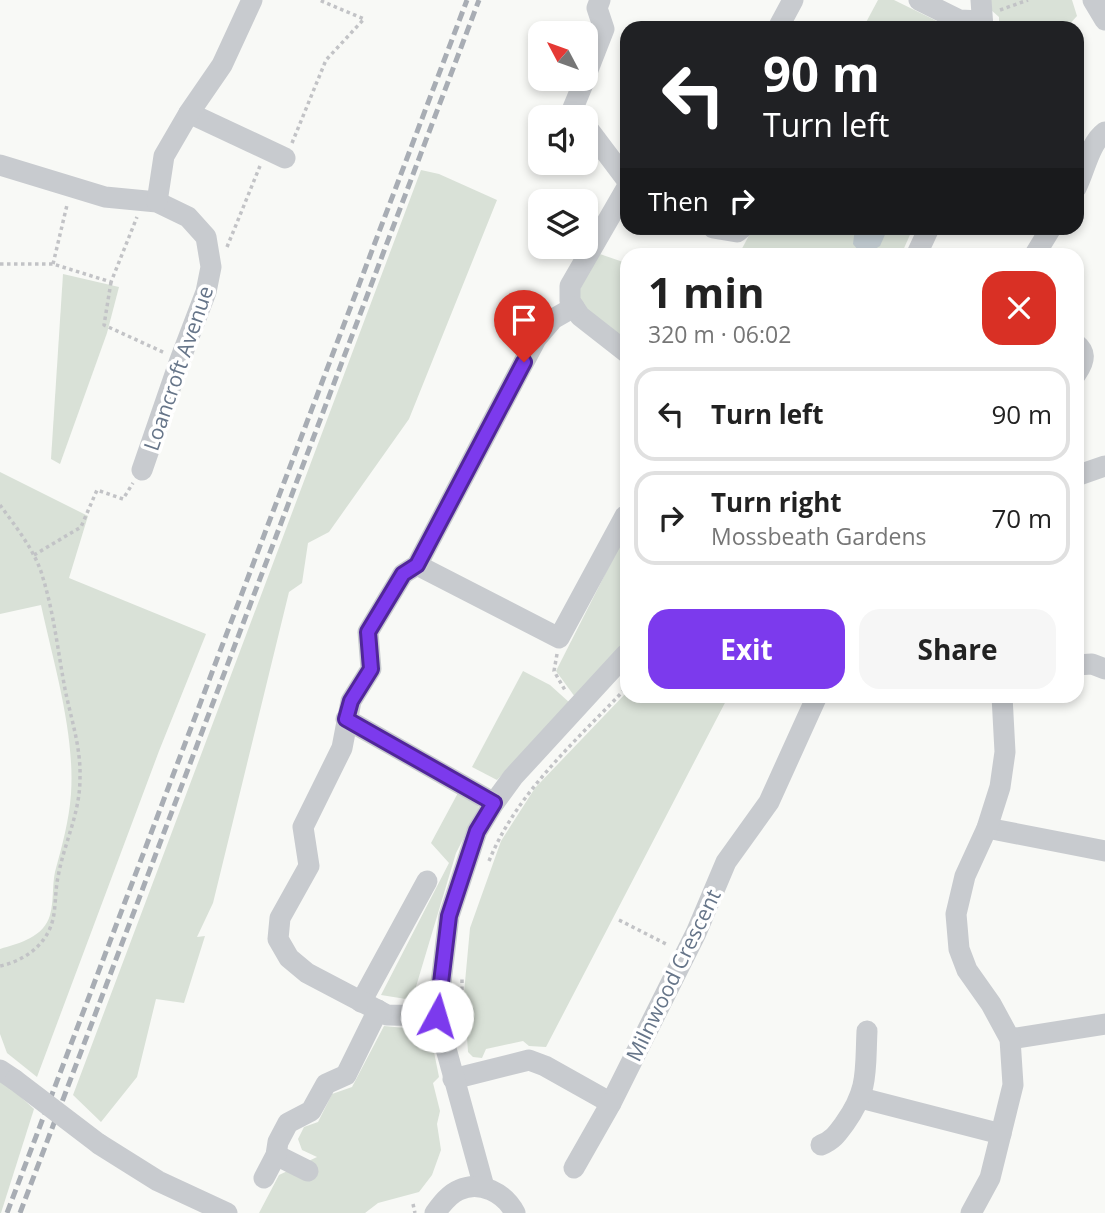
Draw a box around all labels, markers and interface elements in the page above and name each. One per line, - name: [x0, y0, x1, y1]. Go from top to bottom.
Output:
- north arrow: [528, 21, 598, 91]
- map controls: [528, 21, 598, 259]
- text: 90 m: [763, 40, 880, 106]
- icon: left: [648, 49, 739, 140]
- text: Turn left: [763, 103, 889, 146]
- button: sound: [528, 105, 598, 175]
- icon: right: [723, 182, 761, 220]
- text: Then: [648, 183, 709, 219]
- button: layers: [528, 189, 598, 259]
- text: 1 min: [648, 263, 765, 320]
- button: close: [982, 271, 1056, 345]
- street label: Loancroft Avenue: [137, 282, 219, 454]
- pin: [494, 290, 554, 362]
- icon: arrive: [505, 301, 543, 339]
- text: 320 m · 06:02: [648, 318, 791, 350]
- icon: left: [652, 395, 690, 433]
- text: Turn left: [711, 396, 823, 432]
- text: 90 m: [991, 396, 1052, 432]
- text: Turn right: [711, 484, 842, 520]
- icon: right: [652, 499, 690, 537]
- text: 70 m: [991, 500, 1052, 536]
- text: Mossbeath Gardens: [711, 520, 926, 552]
- button: Exit: [648, 609, 845, 689]
- button: Share: [859, 609, 1056, 689]
- street label: Milnwood Crescent: [619, 884, 727, 1066]
- position arrow: [400, 979, 474, 1053]

